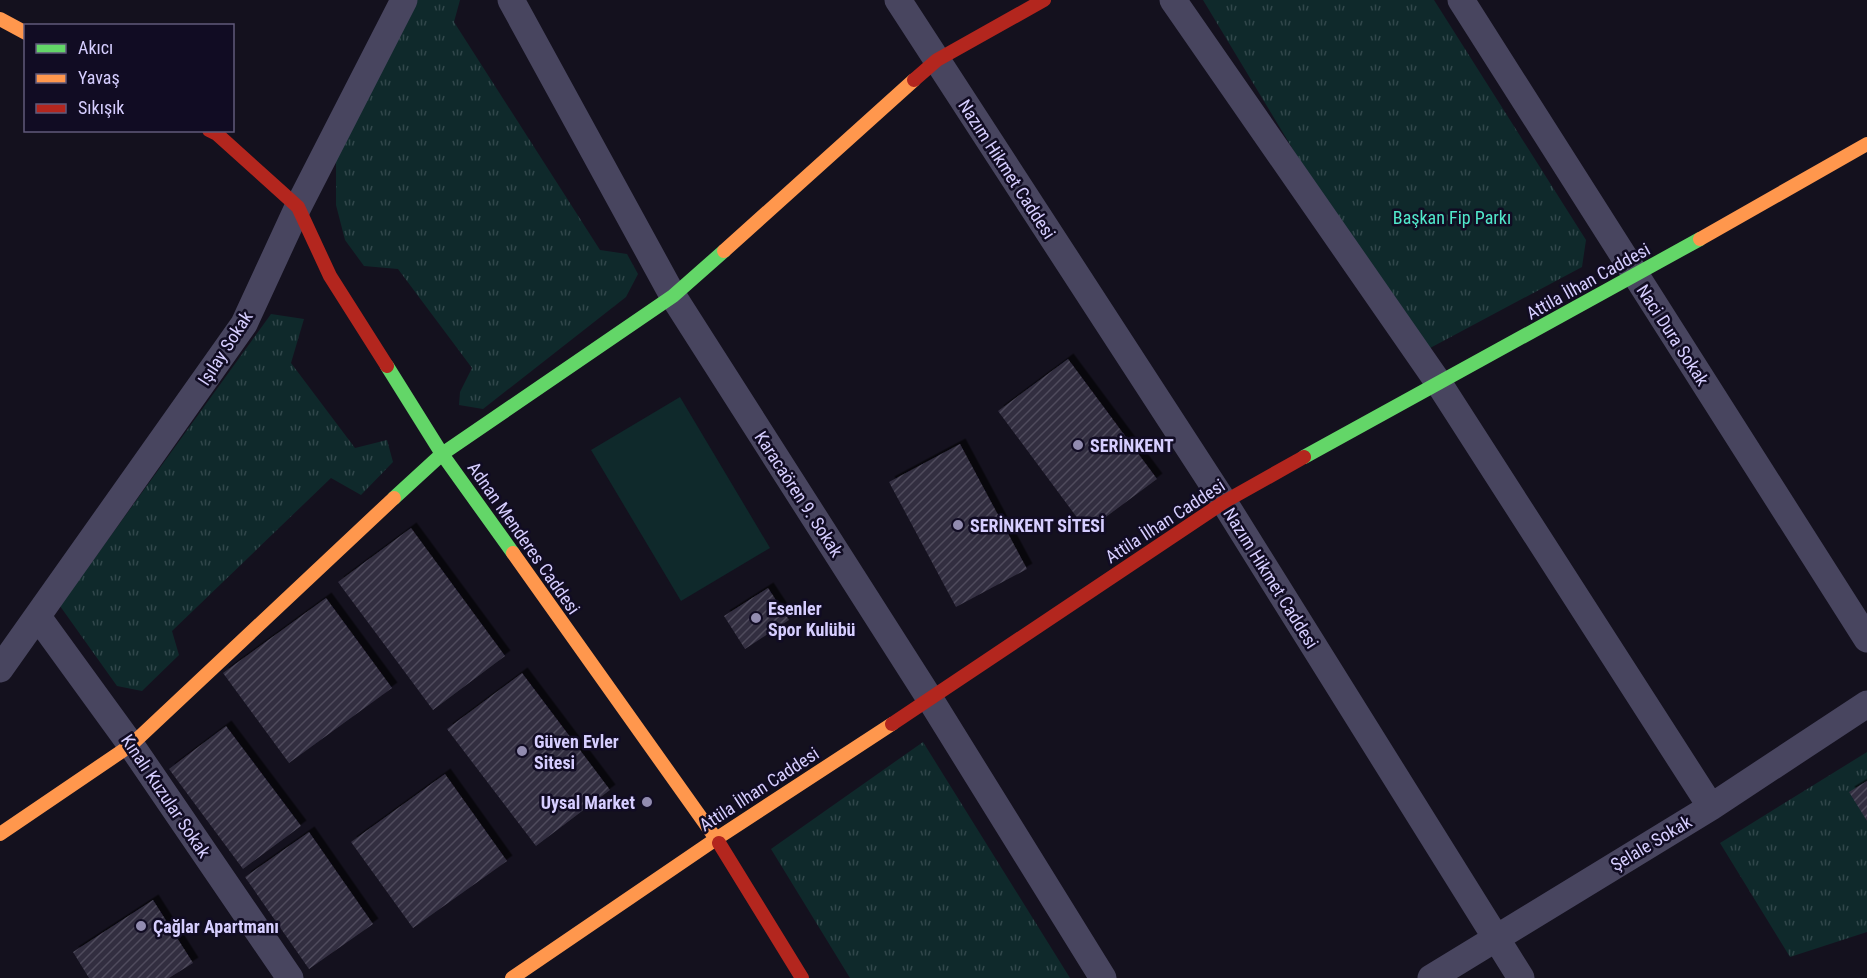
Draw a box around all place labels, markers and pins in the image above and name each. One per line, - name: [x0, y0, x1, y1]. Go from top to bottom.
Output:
- place label: SERİNKENT: [1090, 435, 1174, 456]
- marker: SERİNKENT: [1071, 438, 1085, 452]
- place label: SERİNKENT SİTESİ: [970, 515, 1105, 536]
- marker: SERİNKENT SİTESİ: [951, 518, 965, 532]
- place label: Esenler Spor Kulübü: [768, 598, 855, 640]
- marker: Esenler Spor Kulübü: [749, 611, 763, 625]
- place label: Güven Evler Sitesi: [534, 731, 619, 773]
- marker: Güven Evler Sitesi: [515, 744, 529, 758]
- place label: Uysal Market: [541, 792, 635, 813]
- marker: Uysal Market: [640, 795, 654, 809]
- place label: Çağlar Apartmanı: [153, 916, 279, 937]
- marker: Çağlar Apartmanı: [134, 919, 148, 933]

